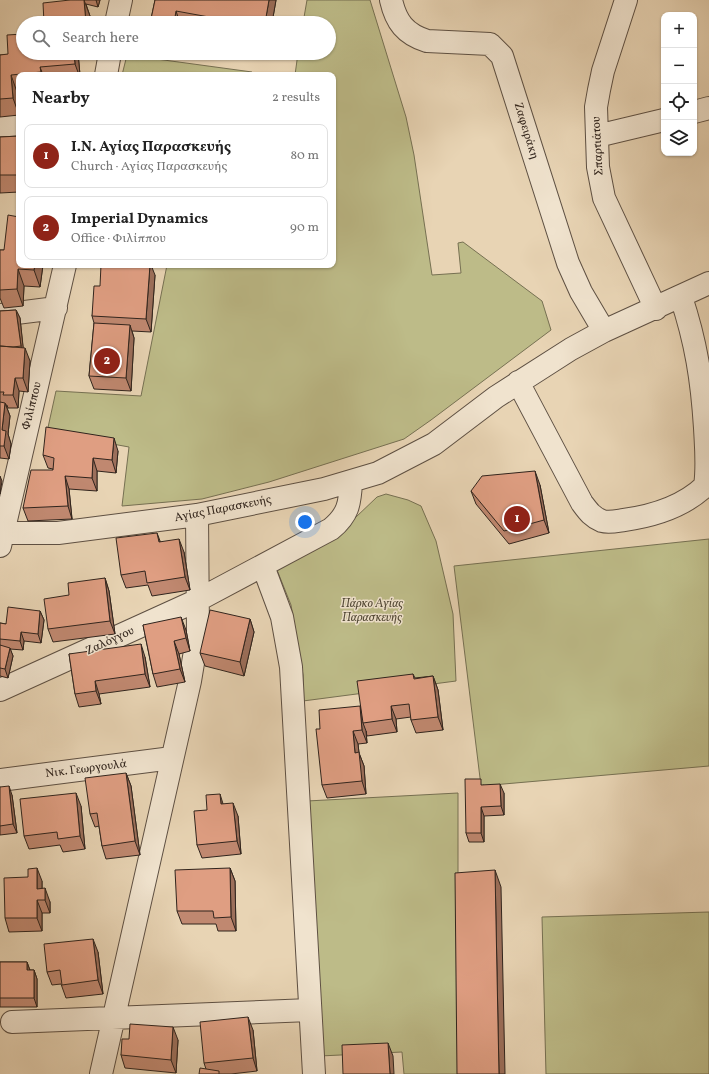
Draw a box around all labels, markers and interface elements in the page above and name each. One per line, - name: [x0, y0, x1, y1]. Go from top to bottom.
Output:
- map controls: [661, 12, 697, 156]
- button: +: [661, 12, 697, 48]
- search box: [16, 16, 336, 60]
- icon: search: [30, 27, 52, 49]
- text: Search here: [62, 28, 139, 49]
- button: −: [661, 48, 697, 84]
- button: locate: [661, 84, 697, 120]
- text: Nearby: [32, 87, 90, 110]
- text: 2 results: [272, 89, 320, 107]
- street label: Ζαφειράκη: [510, 101, 542, 161]
- street label: Σπαρτιάτου: [588, 116, 608, 176]
- button: layers: [661, 120, 697, 156]
- text: Ι.Ν. Αγίας Παρασκευής: [71, 137, 231, 158]
- text: 1: [43, 147, 49, 165]
- text: 80 m: [290, 147, 319, 165]
- text: Church · Αγίας Παρασκευής: [71, 158, 227, 176]
- text: Imperial Dynamics: [71, 209, 208, 230]
- text: 2: [43, 219, 49, 237]
- text: 90 m: [290, 219, 319, 237]
- text: Office · Φιλίππου: [71, 230, 166, 248]
- pin: 2: [94, 346, 120, 376]
- street label: Φιλίππου: [18, 380, 46, 432]
- street label: Αγίας Παρασκευής: [173, 492, 273, 526]
- pin: 1: [504, 504, 530, 534]
- your location: [295, 512, 315, 532]
- park label: Πάρκο Αγίας Παρασκευής: [341, 596, 403, 626]
- street label: Ζαλόγγου: [83, 623, 137, 659]
- street label: Νικ. Γεωργουλά: [44, 756, 128, 782]

